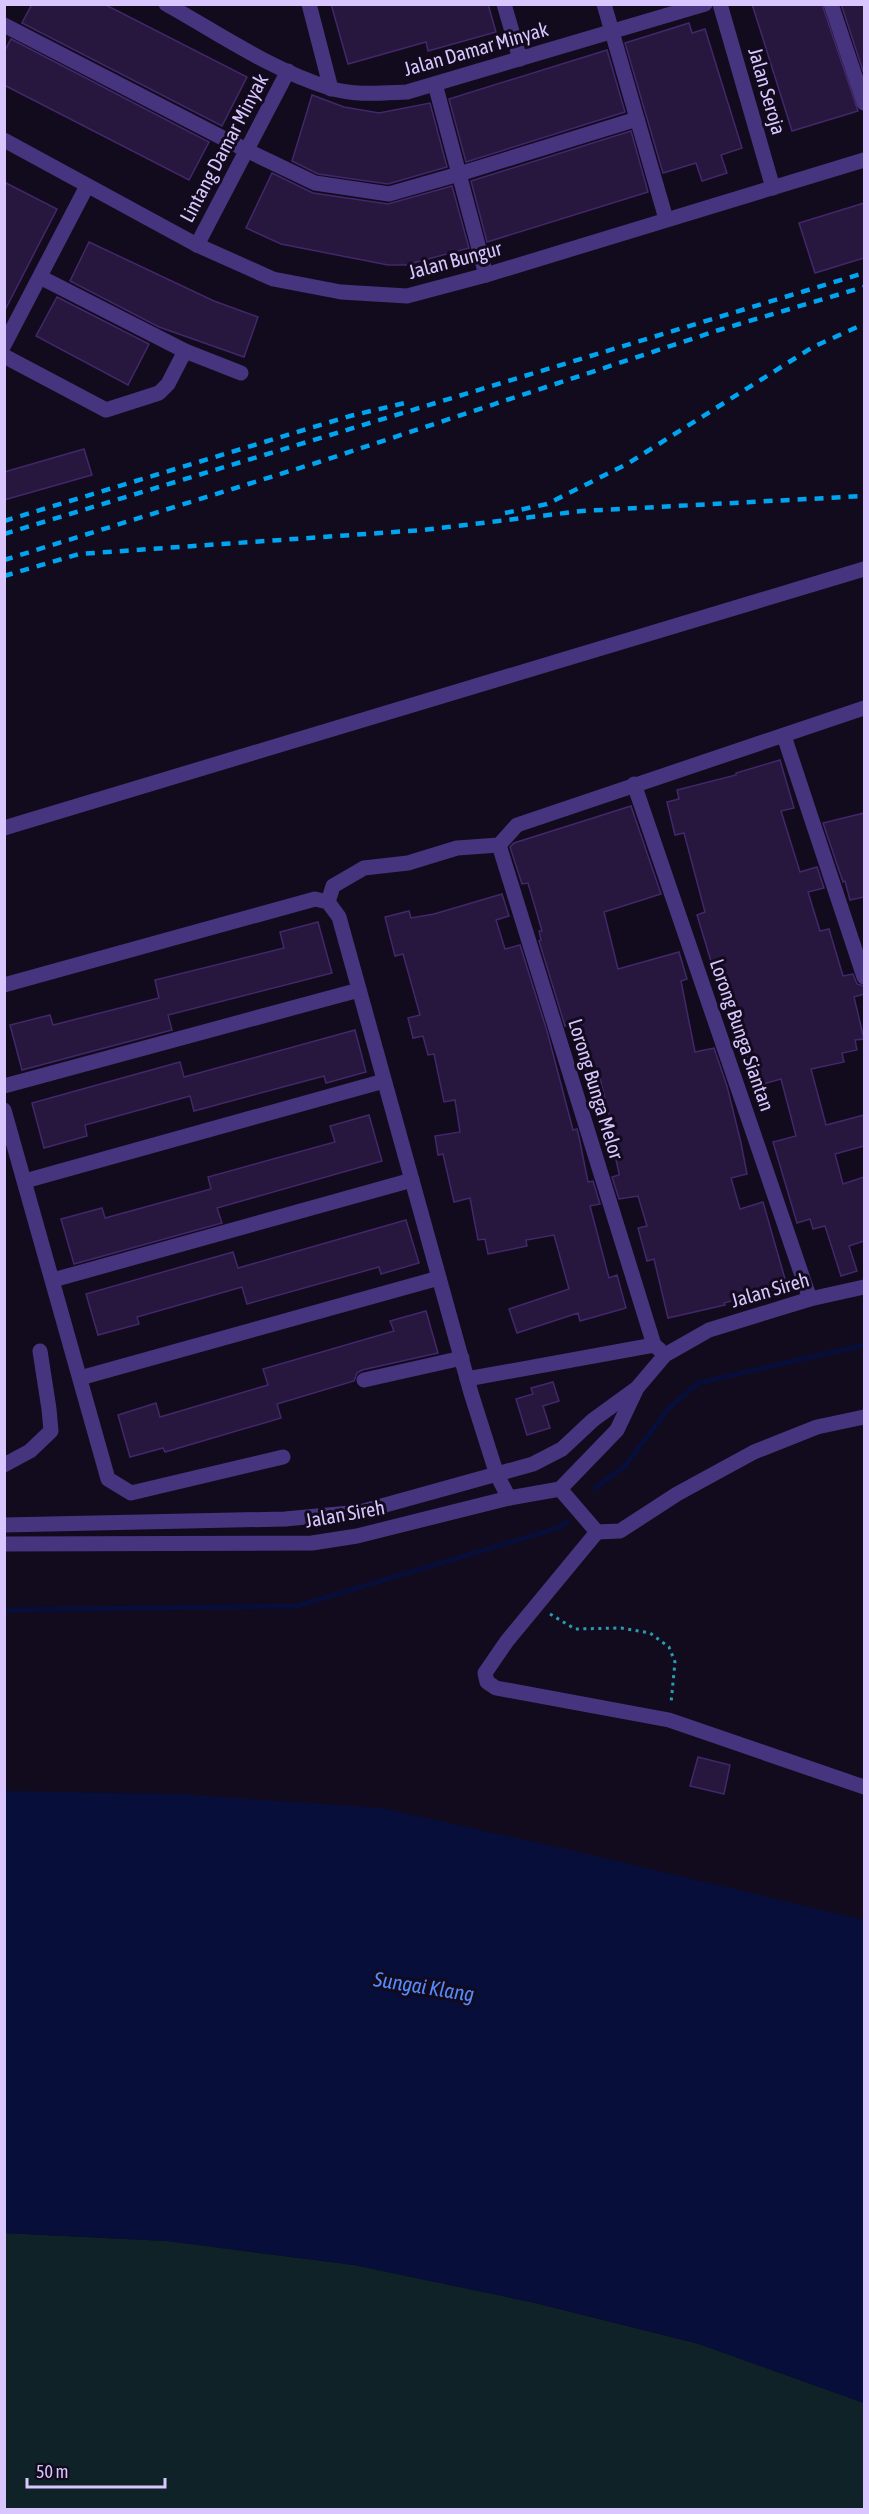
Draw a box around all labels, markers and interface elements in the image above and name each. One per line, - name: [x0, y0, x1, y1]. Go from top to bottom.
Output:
- street label: Jalan Damar Minyak: [401, 17, 551, 80]
- street label: Jalan Seroja: [744, 45, 791, 137]
- street label: Lintang Damar Minyak: [175, 69, 272, 226]
- street label: Jalan Bungur: [406, 236, 505, 283]
- street label: Lorong Bunga Siantan: [706, 956, 779, 1114]
- street label: Lorong Bunga Melor: [564, 1016, 629, 1163]
- street label: Jalan Sireh: [728, 1267, 812, 1312]
- street label: Jalan Sireh: [303, 1495, 387, 1532]
- water label: Sungai Klang: [371, 1966, 476, 2006]
- scale bar: [27, 2451, 165, 2489]
- text: 50 m: [36, 2461, 68, 2482]

